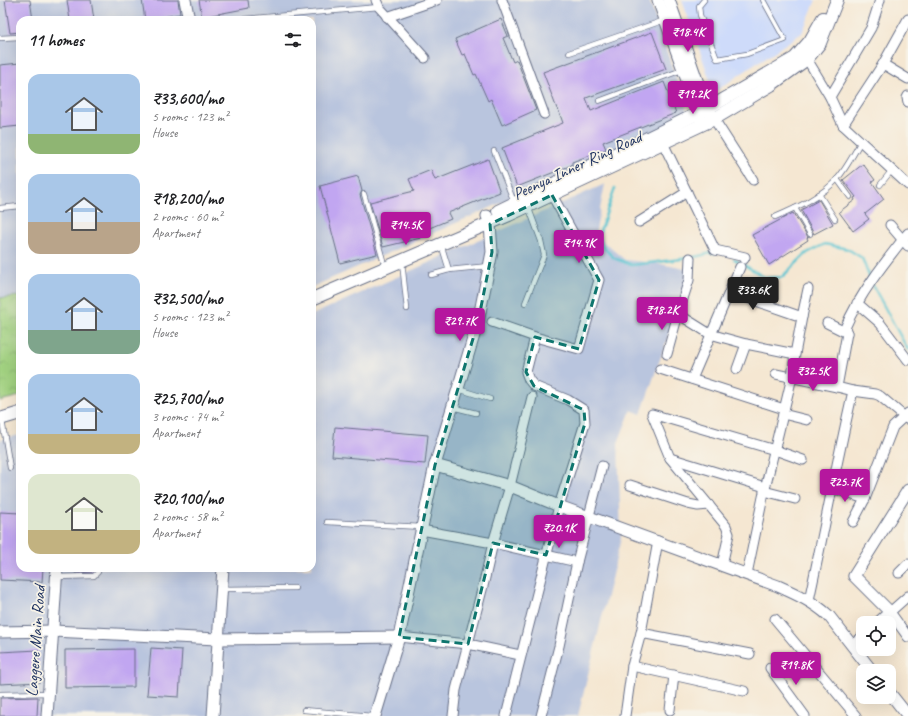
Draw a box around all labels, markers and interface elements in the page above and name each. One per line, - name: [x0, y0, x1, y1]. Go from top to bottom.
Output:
- pin: ₹18.4K: [655, 19, 721, 53]
- text: ₹18.4K: [672, 24, 704, 40]
- icon: filters: [282, 29, 304, 51]
- text: 11 homes: [28, 30, 84, 51]
- pin: ₹19.2K: [660, 81, 726, 115]
- text: ₹19.2K: [677, 86, 709, 102]
- text: ₹33,600/mo: [152, 88, 223, 109]
- icon: home: [60, 90, 108, 138]
- text: 5 rooms · 123 m²: [152, 109, 228, 125]
- text: House: [152, 125, 177, 141]
- street label: Peenya Inner Ring Road: [509, 125, 648, 204]
- text: ₹18,200/mo: [152, 188, 223, 209]
- icon: home: [60, 190, 108, 238]
- text: 2 rooms · 60 m²: [152, 209, 222, 225]
- pin: ₹14.5K: [373, 212, 439, 246]
- text: ₹14.5K: [390, 217, 422, 233]
- text: Apartment: [152, 225, 200, 241]
- pin: ₹14.9K: [546, 230, 612, 264]
- text: ₹14.9K: [563, 235, 595, 251]
- pin: ₹33.6K: [720, 277, 786, 311]
- text: ₹33.6K: [737, 282, 769, 298]
- text: ₹32,500/mo: [152, 288, 223, 309]
- icon: home: [60, 290, 108, 338]
- pin: ₹18.2K: [629, 297, 695, 331]
- text: ₹18.2K: [646, 302, 678, 318]
- pin: ₹29.7K: [427, 308, 493, 342]
- text: 5 rooms · 123 m²: [152, 309, 228, 325]
- text: ₹29.7K: [444, 313, 476, 329]
- text: House: [152, 325, 177, 341]
- pin: ₹32.5K: [780, 358, 846, 392]
- text: ₹32.5K: [797, 363, 829, 379]
- text: ₹25,700/mo: [152, 388, 223, 409]
- icon: home: [60, 390, 108, 438]
- text: 3 rooms · 74 m²: [152, 409, 222, 425]
- text: Apartment: [152, 425, 200, 441]
- pin: ₹25.7K: [812, 469, 878, 503]
- text: ₹25.7K: [829, 474, 861, 490]
- text: ₹20,100/mo: [152, 488, 223, 509]
- icon: home: [60, 490, 108, 538]
- text: 2 rooms · 58 m²: [152, 509, 222, 525]
- pin: ₹20.1K: [526, 515, 592, 549]
- text: ₹20.1K: [543, 520, 575, 536]
- text: Apartment: [152, 525, 200, 541]
- street label: Laggere Main Road: [21, 582, 50, 697]
- map controls: [856, 616, 896, 704]
- button: locate: [856, 616, 896, 656]
- pin: ₹19.8K: [763, 652, 829, 686]
- text: ₹19.8K: [780, 657, 812, 673]
- button: layers: [856, 664, 896, 704]

